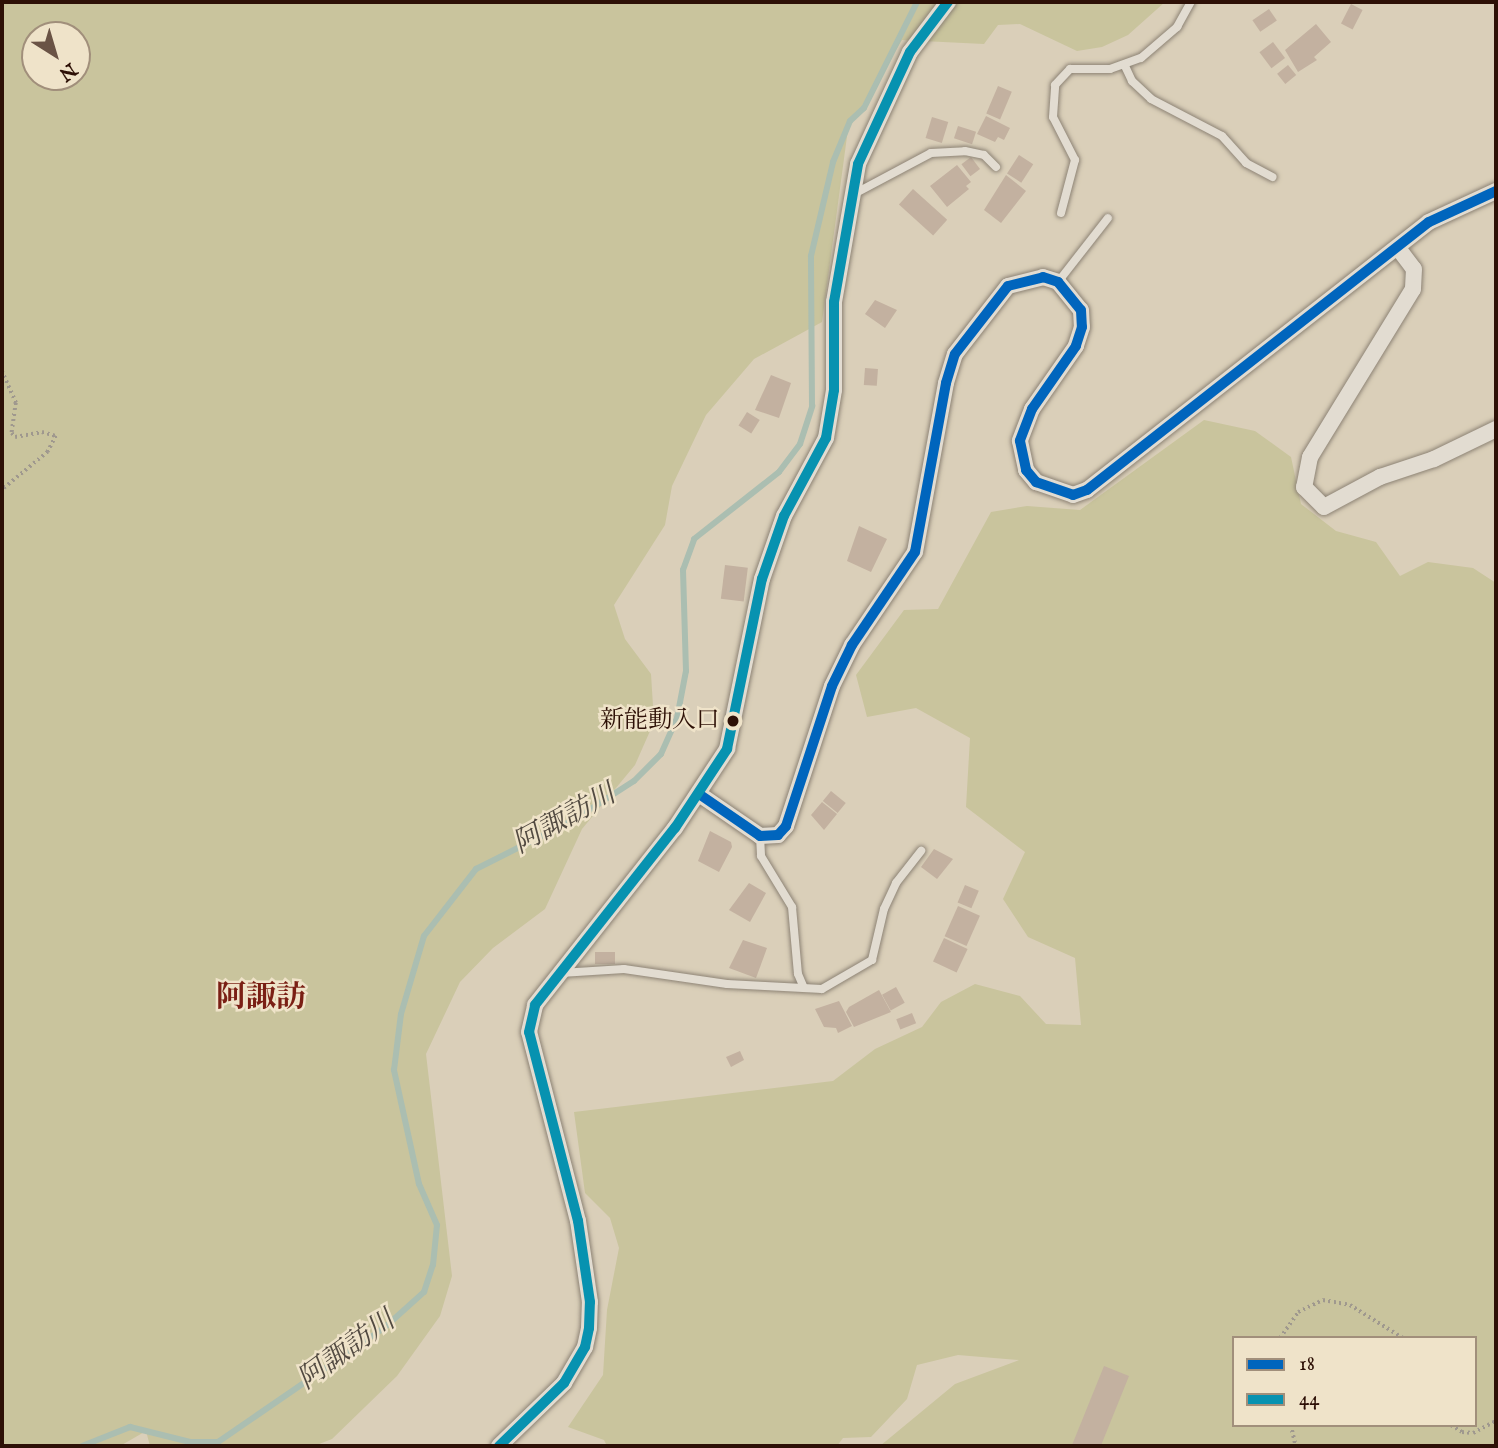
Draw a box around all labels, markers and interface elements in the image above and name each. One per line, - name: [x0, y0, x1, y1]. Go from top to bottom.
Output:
- north arrow: [21, 21, 91, 91]
- text: N: [54, 57, 81, 86]
- place label: 新能動入口: [600, 707, 720, 735]
- marker: 新能動入口: [726, 714, 740, 728]
- water label: 阿諏訪川: [508, 778, 622, 862]
- district label: 阿諏訪: [216, 980, 306, 1016]
- water label: 阿諏訪川: [292, 1304, 402, 1398]
- legend: [1232, 1336, 1477, 1427]
- text: 18: [1299, 1351, 1315, 1378]
- text: 44: [1299, 1386, 1320, 1413]

